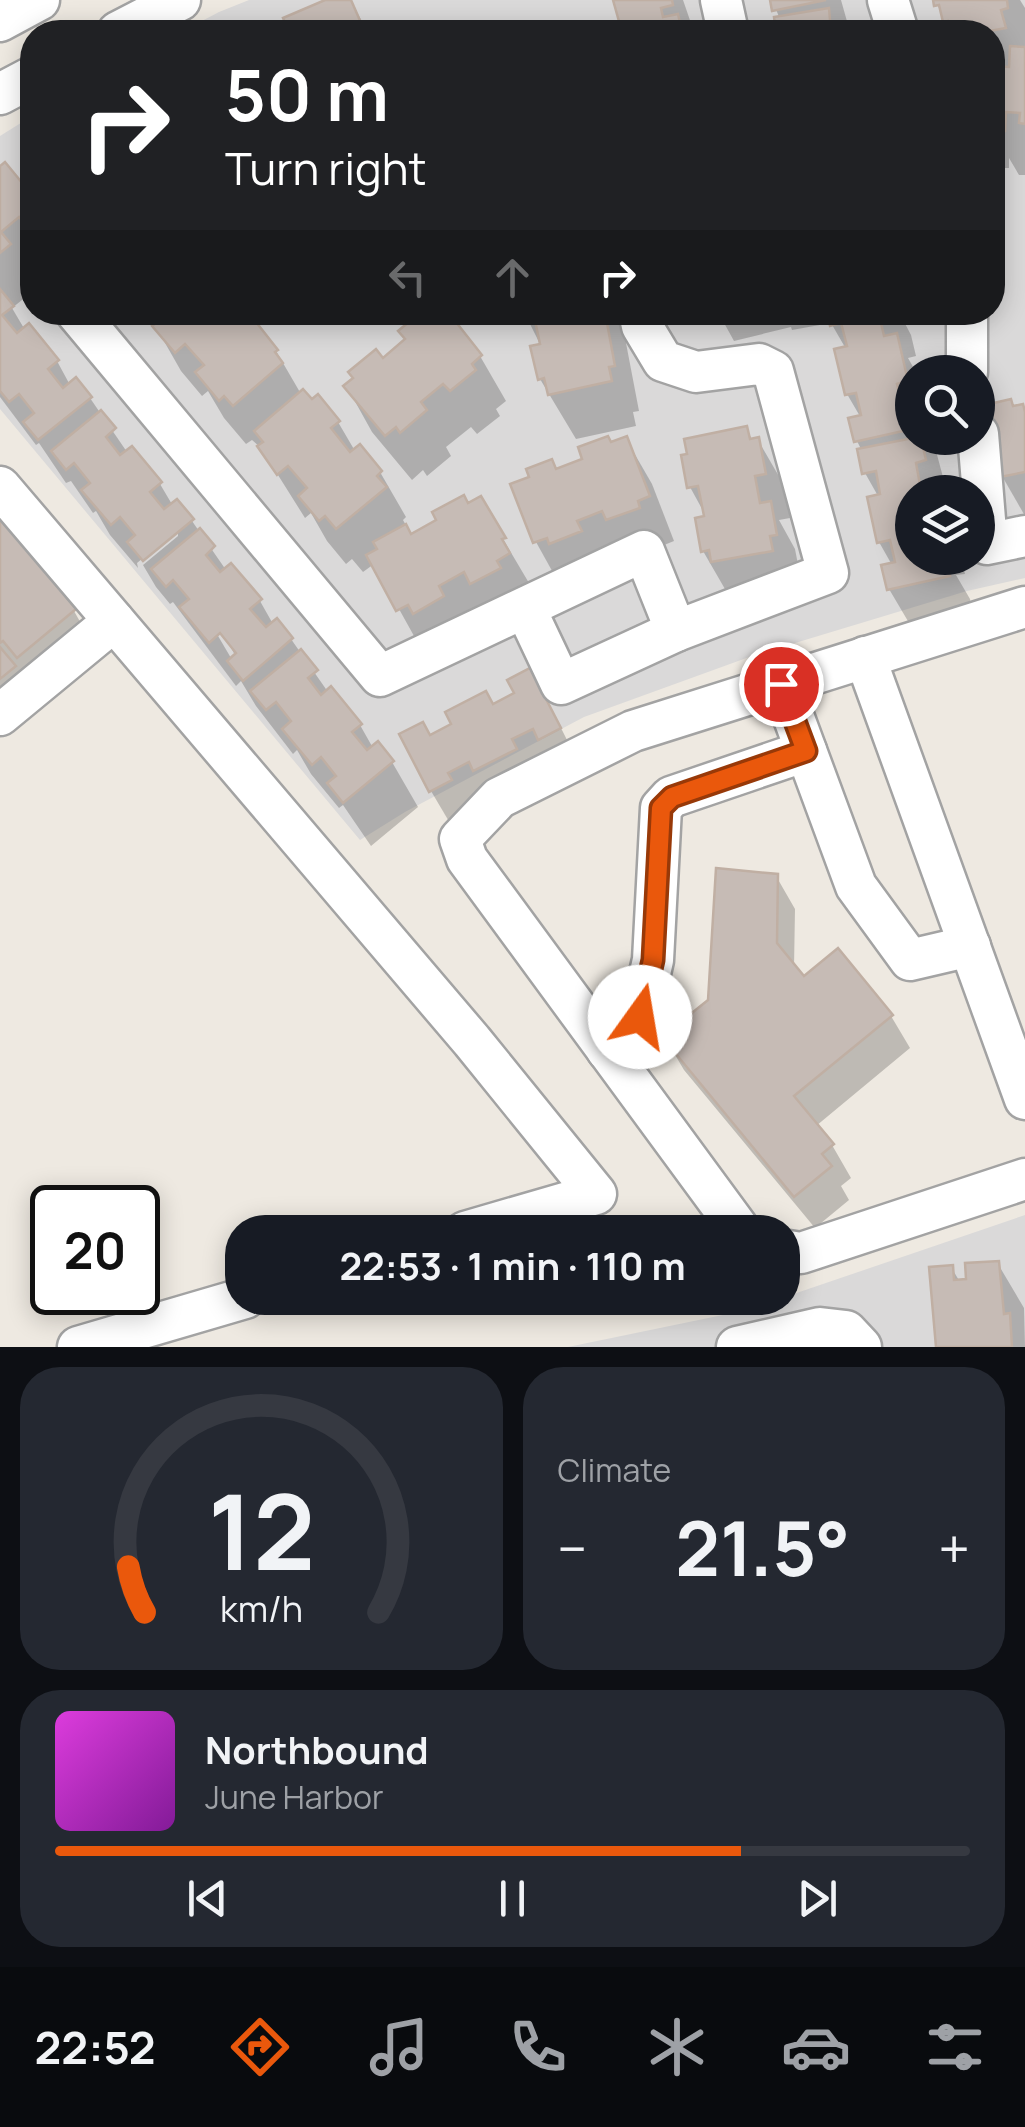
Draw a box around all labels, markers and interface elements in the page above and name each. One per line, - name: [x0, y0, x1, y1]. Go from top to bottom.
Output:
- text: 50 m: [225, 46, 389, 142]
- icon: right: [60, 60, 190, 190]
- text: Turn right: [225, 137, 426, 199]
- icon: left: [380, 250, 435, 305]
- icon: ahead: [485, 250, 540, 305]
- icon: right: [590, 250, 645, 305]
- map controls: [895, 355, 995, 575]
- button: search: [895, 355, 995, 455]
- button: layers: [895, 475, 995, 575]
- pin: [739, 642, 824, 727]
- icon: arrive: [754, 657, 809, 712]
- position arrow: [588, 965, 692, 1069]
- speed limit sign: 20: [30, 1185, 160, 1315]
- text: 22:53 · 1 min · 110 m: [339, 1239, 686, 1291]
- text: Climate: [558, 1448, 671, 1492]
- text: 12: [208, 1459, 315, 1601]
- text: 21.5°: [675, 1496, 850, 1599]
- text: −: [558, 1510, 587, 1586]
- text: +: [938, 1510, 970, 1586]
- text: km/h: [220, 1584, 303, 1633]
- text: Northbound: [205, 1723, 429, 1775]
- text: June Harbor: [205, 1775, 383, 1819]
- icon: previous: [180, 1871, 235, 1926]
- icon: pause: [485, 1871, 540, 1926]
- icon: next: [790, 1871, 845, 1926]
- icon: directions: [225, 2012, 295, 2082]
- icon: music: [364, 2012, 434, 2082]
- icon: phone: [503, 2012, 573, 2082]
- icon: climate: [642, 2012, 712, 2082]
- icon: car: [781, 2012, 851, 2082]
- icon: filters: [920, 2012, 990, 2082]
- text: 22:52: [35, 2016, 156, 2078]

